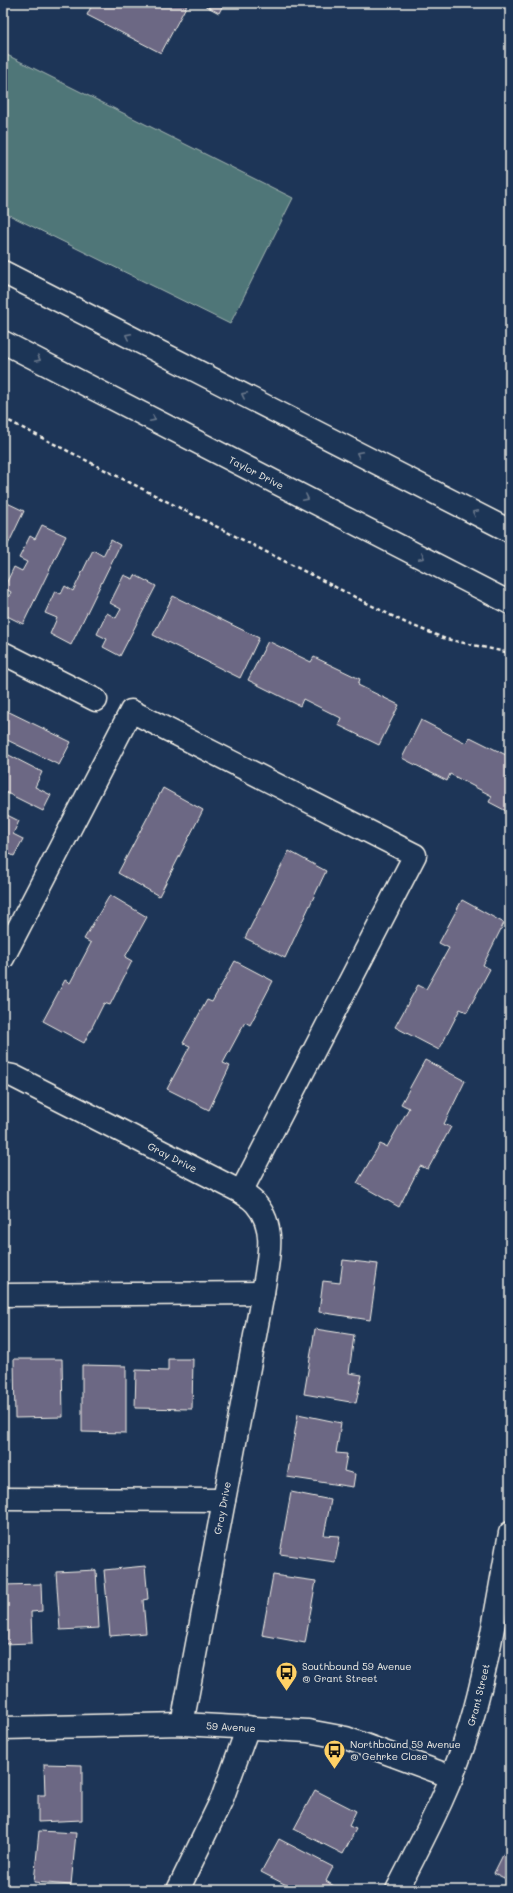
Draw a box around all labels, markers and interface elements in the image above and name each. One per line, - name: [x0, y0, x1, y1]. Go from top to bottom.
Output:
- one-way arrow: [125, 333, 132, 340]
- one-way arrow: [33, 355, 41, 362]
- one-way arrow: [240, 392, 248, 399]
- one-way arrow: [149, 414, 156, 422]
- one-way arrow: [356, 451, 364, 459]
- street label: Taylor Drive: [226, 452, 286, 492]
- one-way arrow: [302, 493, 309, 501]
- one-way arrow: [472, 510, 479, 518]
- one-way arrow: [417, 552, 425, 560]
- street label: Gray Drive: [145, 1139, 199, 1175]
- street label: Gray Drive: [210, 1480, 234, 1536]
- bus stop icon: Southbound 59 Avenue @ Grant Street: [274, 1659, 300, 1692]
- place label: Southbound 59 Avenue @ Grant Street: [302, 1659, 411, 1685]
- street label: Grant Street: [463, 1662, 493, 1728]
- street label: 59 Avenue: [206, 1718, 256, 1735]
- bus stop icon: Northbound 59 Avenue @ Gehrke Close: [322, 1737, 348, 1770]
- place label: Northbound 59 Avenue @ Gehrke Close: [350, 1737, 461, 1763]

